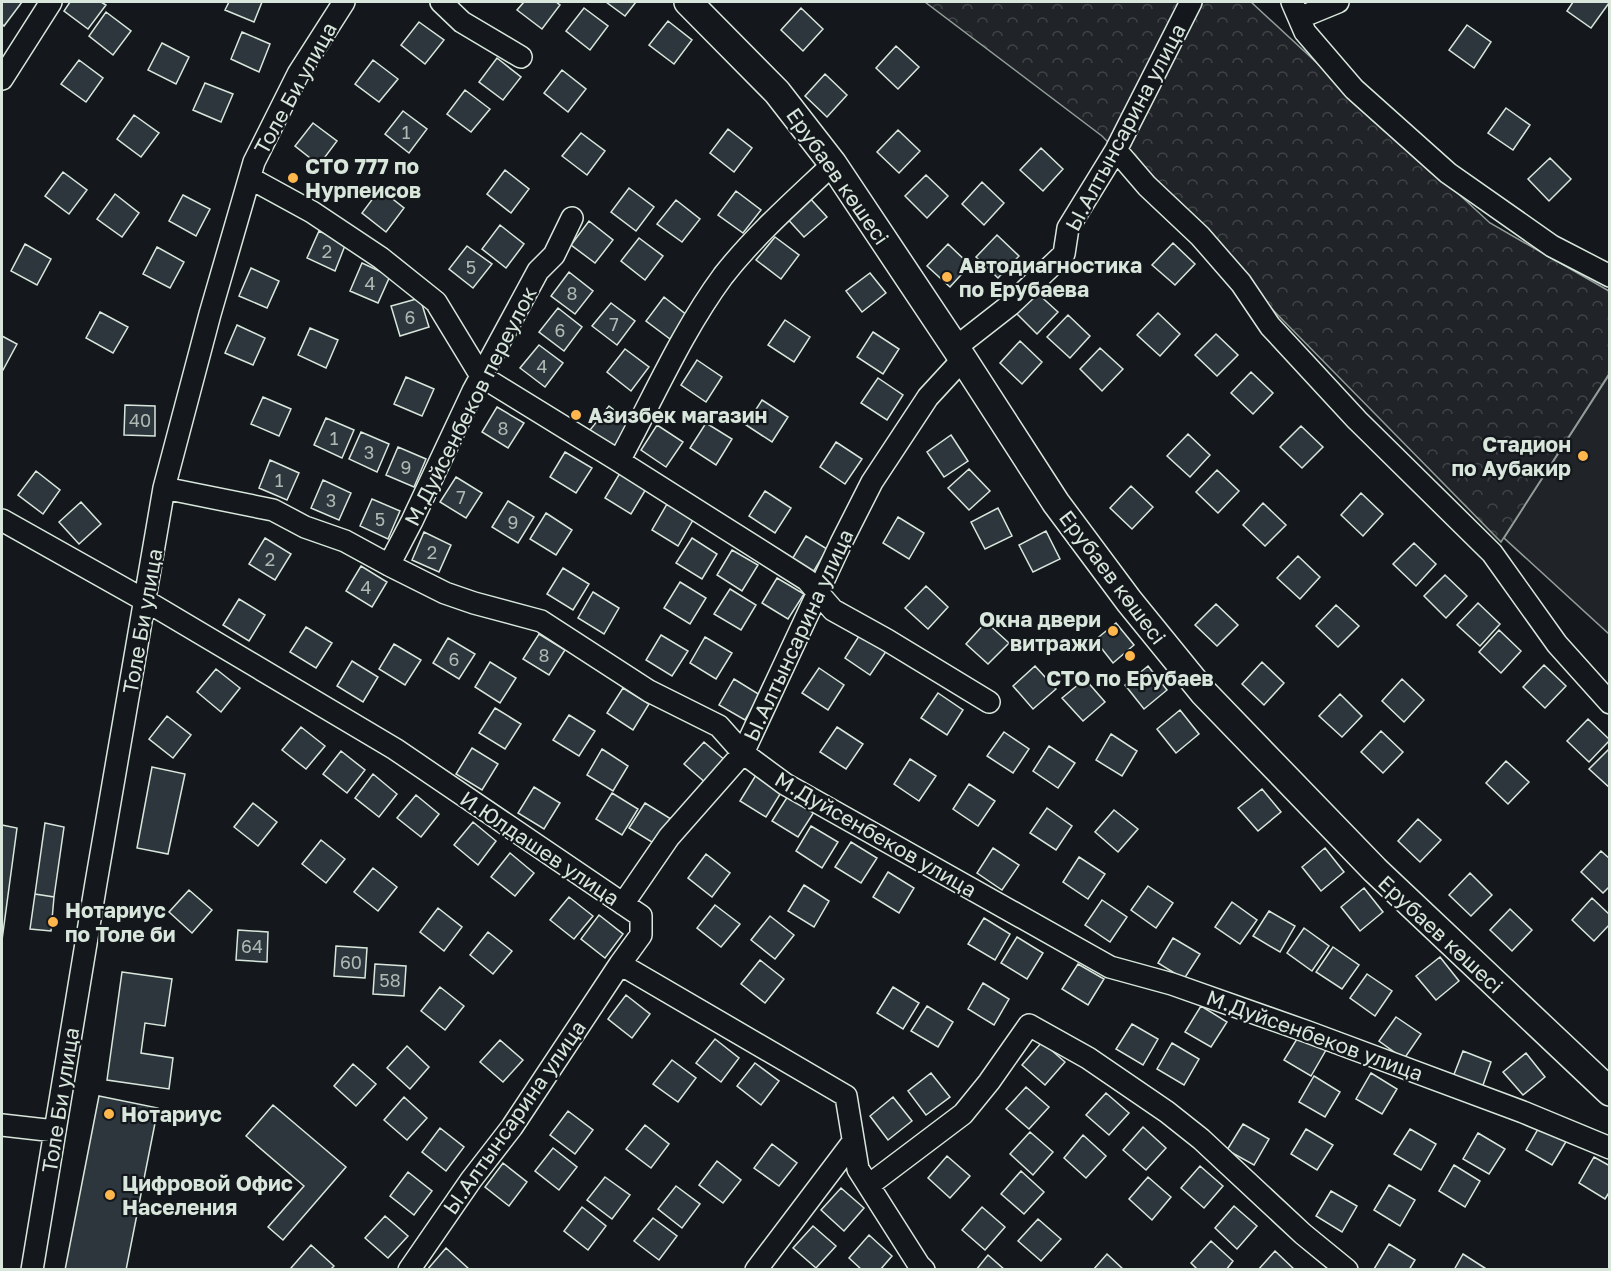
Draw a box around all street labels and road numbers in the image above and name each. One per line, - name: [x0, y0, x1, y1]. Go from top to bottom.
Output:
- street label: Толе Би улица: [248, 18, 342, 158]
- street label: Ы.Алтынсарина улица: [1059, 19, 1191, 235]
- street label: Ерубаев көшесі: [781, 102, 895, 250]
- street label: М.Дуйсенбеков переулок: [398, 282, 542, 530]
- street label: Ерубаев көшесі: [1054, 505, 1172, 649]
- street label: Ы.Алтынсарина улица: [737, 525, 859, 745]
- street label: Толе Би улица: [116, 546, 168, 696]
- street label: М.Дуйсенбеков улица: [770, 766, 982, 902]
- street label: И.Юлдашев улица: [455, 785, 625, 911]
- street label: Ерубаев көшесі: [1373, 870, 1509, 998]
- street label: М.Дуйсенбеков улица: [1203, 984, 1427, 1086]
- street label: Ы.Алтынсарина улица: [437, 1015, 591, 1219]
- street label: Толе Би улица: [36, 1025, 84, 1175]

